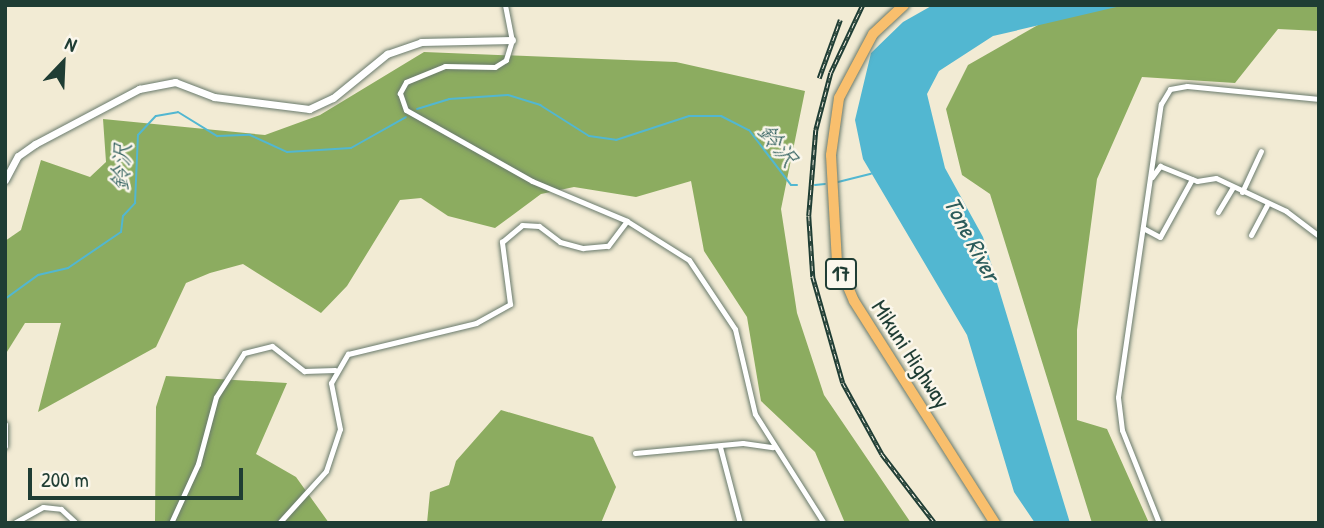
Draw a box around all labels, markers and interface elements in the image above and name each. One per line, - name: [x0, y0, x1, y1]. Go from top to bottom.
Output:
- north arrow: [28, 28, 98, 98]
- text: N: [61, 30, 81, 58]
- water label: 鈴沢: [752, 117, 804, 173]
- water label: 鈴沢: [105, 142, 137, 192]
- water label: Tone River: [938, 192, 1006, 286]
- road number: 17: [824, 256, 858, 292]
- street label: Mikuni Highway: [866, 295, 956, 413]
- scale bar: [32, 454, 247, 498]
- text: 200 m: [41, 465, 89, 494]

